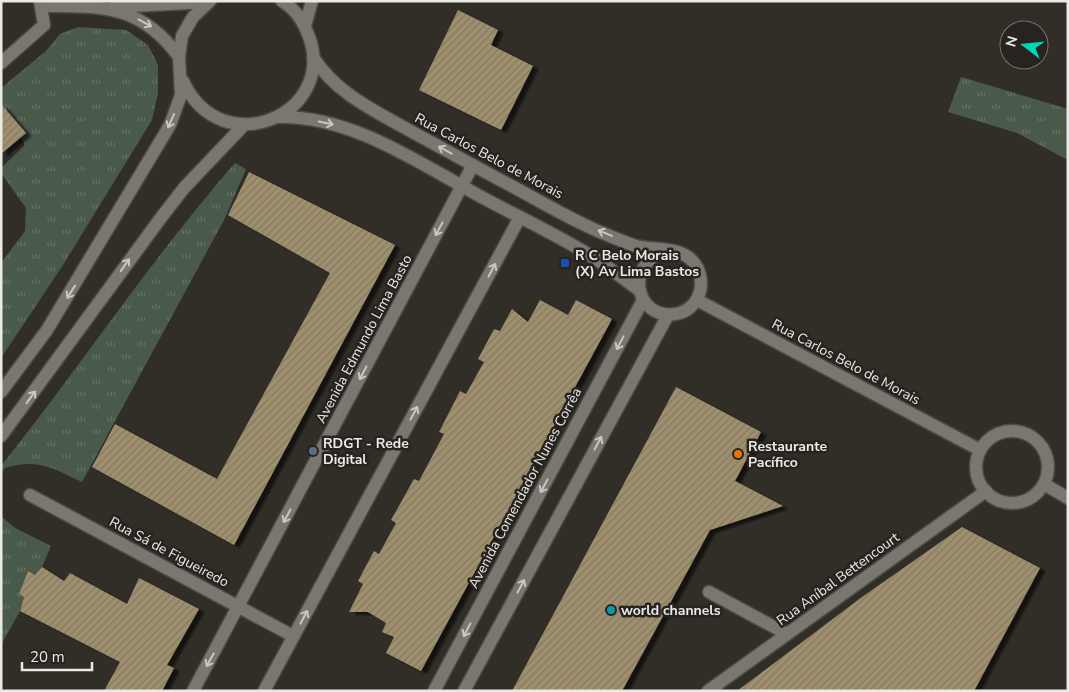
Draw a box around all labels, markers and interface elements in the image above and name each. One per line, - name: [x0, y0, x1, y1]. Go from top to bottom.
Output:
- one-way arrow: [137, 18, 152, 28]
- north arrow: [999, 20, 1049, 70]
- text: N: [1001, 34, 1023, 49]
- street label: Rua Carlos Belo de Morais: [411, 109, 567, 203]
- one-way arrow: [165, 113, 175, 128]
- one-way arrow: [317, 119, 333, 128]
- one-way arrow: [438, 145, 453, 154]
- one-way arrow: [433, 221, 443, 236]
- one-way arrow: [597, 228, 612, 237]
- place label: R C Belo Morais (X) Av Lima Bastos: [575, 246, 699, 281]
- street label: Avenida Edmundo Lima Basto: [311, 251, 417, 427]
- marker: R C Belo Morais (X) Av Lima Bastos: [559, 257, 571, 269]
- one-way arrow: [120, 258, 130, 272]
- one-way arrow: [487, 263, 497, 277]
- one-way arrow: [66, 284, 76, 298]
- street label: Rua Carlos Belo de Morais: [768, 315, 924, 409]
- one-way arrow: [615, 335, 624, 350]
- one-way arrow: [357, 365, 367, 379]
- street label: Avenida Comendador Nunes Corrêa: [464, 384, 586, 592]
- one-way arrow: [25, 391, 36, 404]
- one-way arrow: [409, 405, 419, 420]
- place label: RDGT - Rede Digital: [323, 434, 409, 469]
- one-way arrow: [593, 436, 603, 451]
- place label: Restaurante Pacífico: [748, 437, 827, 472]
- marker: RDGT - Rede Digital: [307, 445, 319, 457]
- marker: Restaurante Pacífico: [732, 448, 744, 460]
- one-way arrow: [538, 479, 548, 493]
- one-way arrow: [281, 508, 291, 523]
- street label: Rua Sá de Figueiredo: [106, 512, 232, 592]
- street label: Rua Aníbal Bettencourt: [773, 528, 903, 630]
- one-way arrow: [516, 579, 526, 594]
- place label: world channels: [621, 601, 721, 620]
- marker: world channels: [605, 604, 617, 616]
- one-way arrow: [300, 610, 309, 625]
- one-way arrow: [462, 622, 472, 637]
- scale bar: [22, 640, 92, 672]
- text: 20 m: [30, 647, 65, 667]
- one-way arrow: [205, 652, 215, 667]

